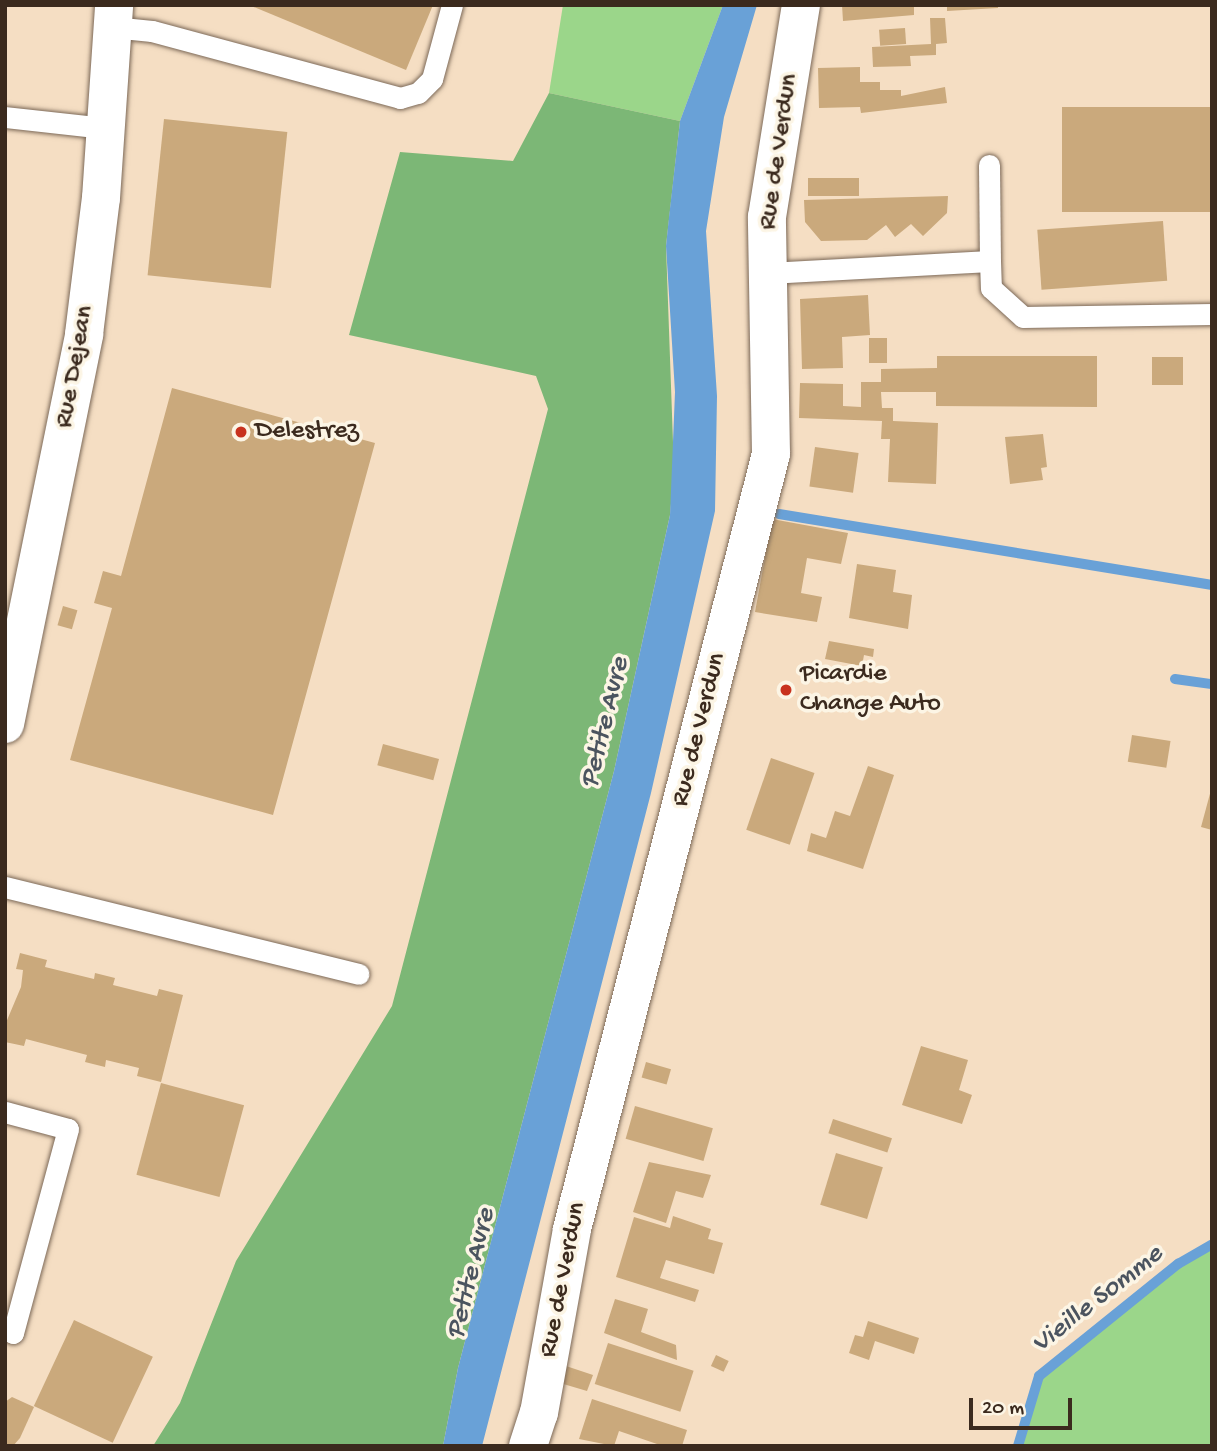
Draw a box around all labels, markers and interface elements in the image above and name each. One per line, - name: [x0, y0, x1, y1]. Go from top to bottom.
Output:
- street label: Rue de Verdun: [754, 72, 806, 232]
- street label: Rue Dejean: [50, 303, 102, 431]
- place label: Delestrez: [255, 416, 359, 448]
- marker: Delestrez: [233, 424, 249, 440]
- street label: Rue de Verdun: [666, 650, 734, 810]
- water label: Petite Avre: [574, 654, 638, 792]
- place label: Picardie Change Auto: [800, 659, 941, 720]
- marker: Picardie Change Auto: [778, 682, 794, 698]
- street label: Rue de Verdun: [534, 1200, 594, 1360]
- water label: Petite Avre: [440, 1205, 504, 1343]
- water label: Vieille Somme: [1026, 1238, 1170, 1362]
- scale bar: [972, 1384, 1075, 1428]
- text: 20 m: [982, 1397, 1024, 1422]

